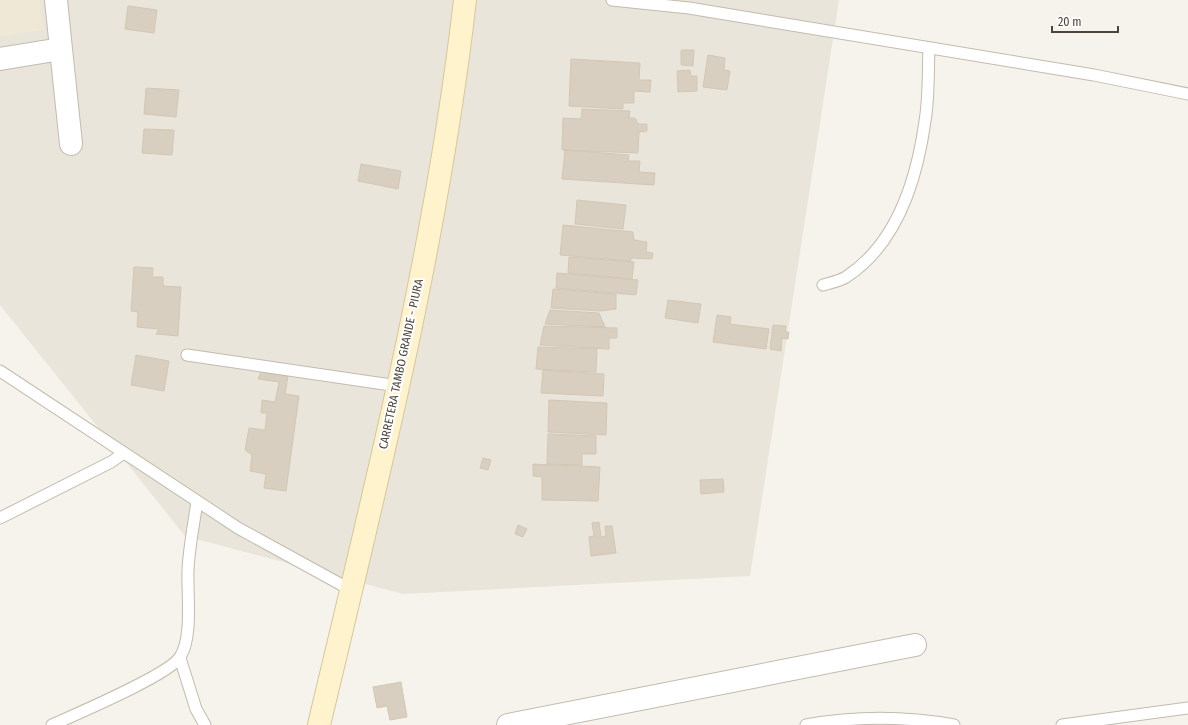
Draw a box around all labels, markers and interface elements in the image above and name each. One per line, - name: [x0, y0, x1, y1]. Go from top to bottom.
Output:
- scale bar: [1052, 8, 1118, 34]
- text: 20 m: [1058, 15, 1082, 29]
- street label: CARRETERA TAMBO GRANDE - PIURA: [376, 277, 426, 450]

